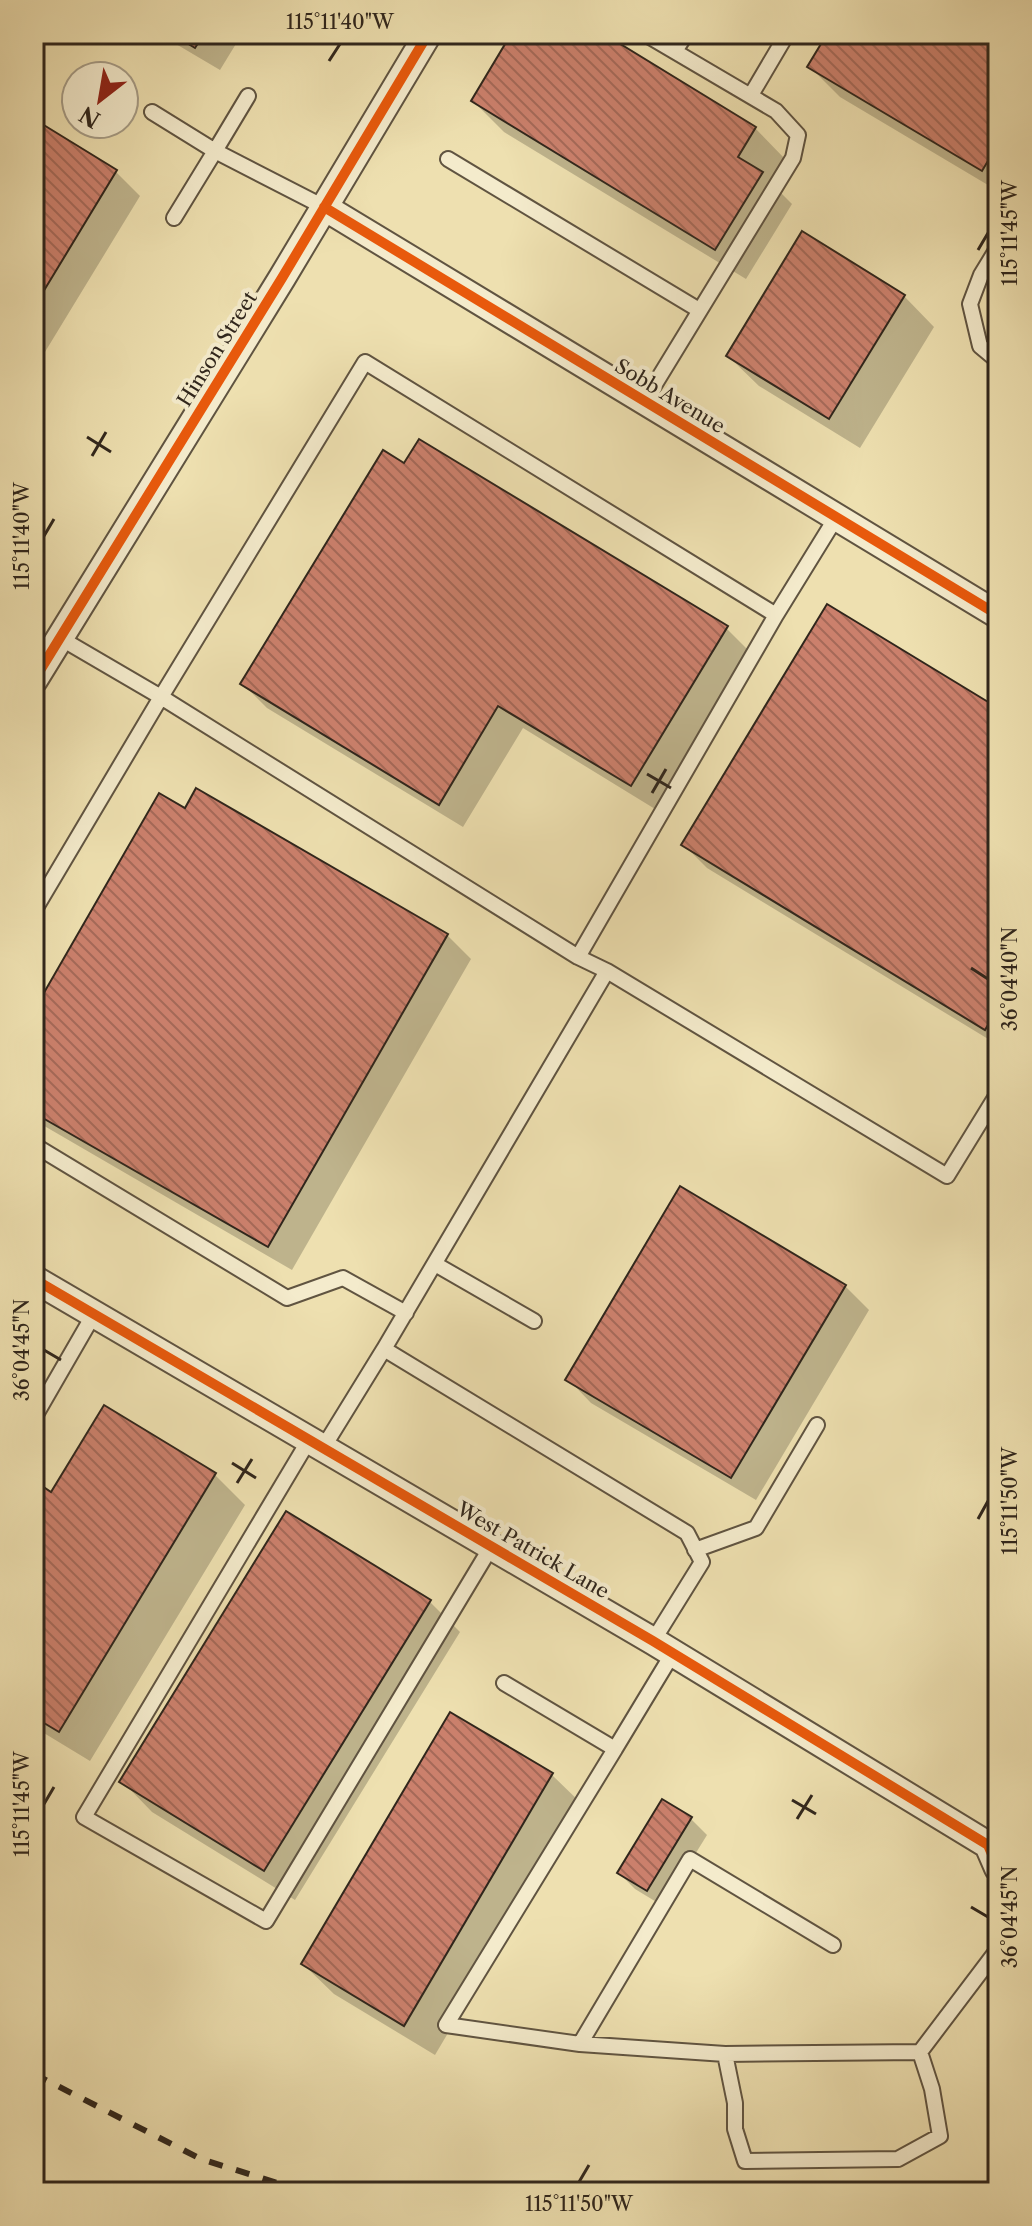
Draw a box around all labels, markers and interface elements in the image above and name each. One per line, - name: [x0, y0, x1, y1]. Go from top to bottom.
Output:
- text: 115°11'40"W: [286, 10, 395, 34]
- north arrow: [60, 60, 140, 140]
- text: N: [75, 100, 105, 133]
- text: 115°11'45"W: [998, 179, 1022, 286]
- street label: Hinson Street: [172, 287, 262, 411]
- street label: Sobb Avenue: [611, 354, 729, 438]
- text: 115°11'40"W: [10, 481, 34, 590]
- text: 36°04'40"N: [998, 927, 1022, 1031]
- text: 36°04'45"N: [10, 1299, 34, 1401]
- text: 115°11'50"W: [998, 1446, 1022, 1555]
- street label: West Patrick Lane: [452, 1496, 613, 1603]
- text: 115°11'45"W: [10, 1750, 34, 1857]
- text: 36°04'45"N: [998, 1866, 1022, 1968]
- text: 115°11'50"W: [525, 2192, 634, 2216]

